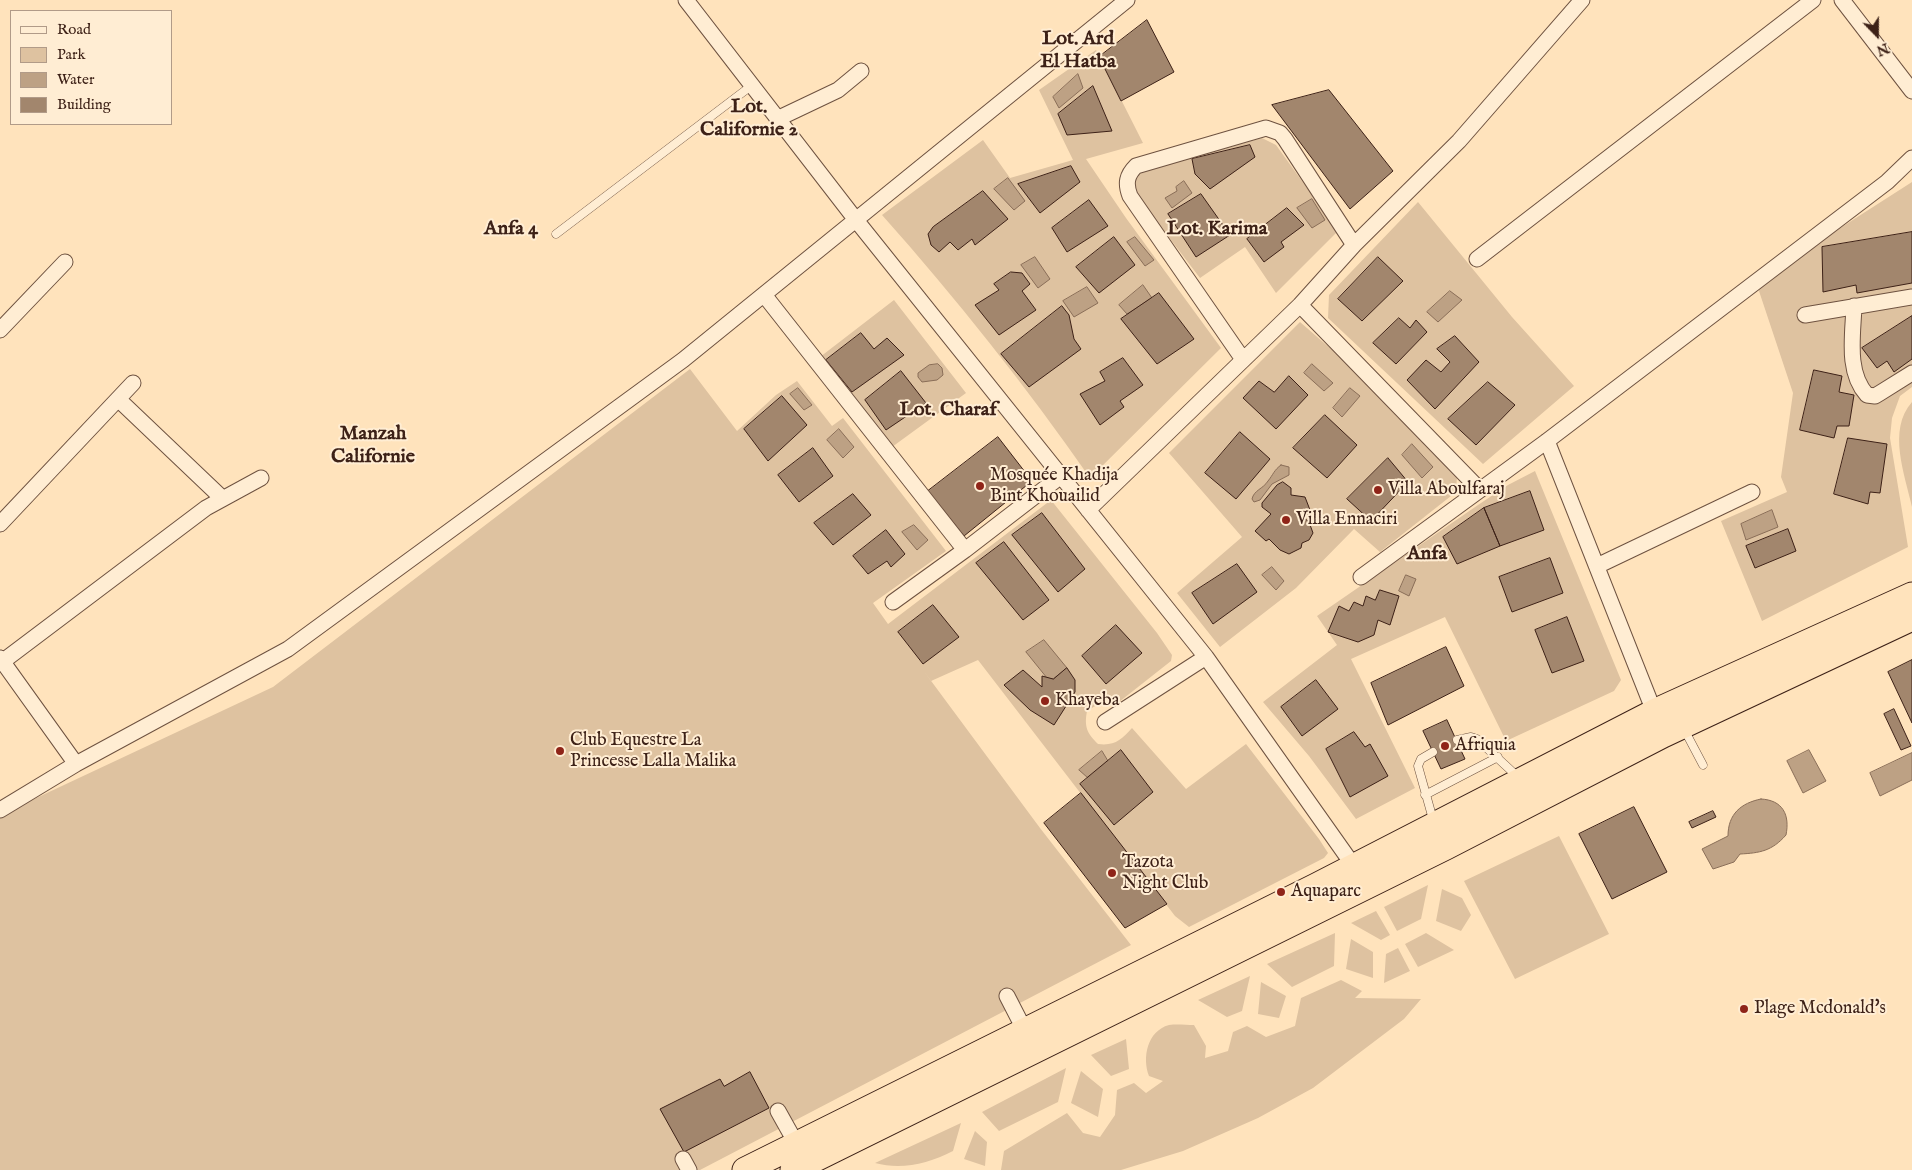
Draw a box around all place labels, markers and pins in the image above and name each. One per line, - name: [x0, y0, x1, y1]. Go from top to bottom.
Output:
- place label: Mosquée Khadija Bint Khouailid: [990, 465, 1118, 508]
- place label: Villa Aboulfaraj: [1388, 479, 1505, 501]
- marker: Mosquée Khadija Bint Khouailid: [974, 480, 986, 492]
- marker: Villa Aboulfaraj: [1372, 484, 1384, 496]
- place label: Villa Ennaciri: [1296, 509, 1398, 531]
- marker: Villa Ennaciri: [1280, 514, 1292, 526]
- place label: Khayeba: [1055, 690, 1119, 712]
- marker: Khayeba: [1039, 695, 1051, 707]
- place label: Club Equestre La Princesse Lalla Malika: [570, 730, 736, 772]
- place label: Afriquia: [1455, 735, 1516, 757]
- marker: Afriquia: [1439, 740, 1451, 752]
- marker: Club Equestre La Princesse Lalla Malika: [554, 745, 566, 757]
- place label: Tazota Night Club: [1122, 852, 1208, 894]
- marker: Tazota Night Club: [1106, 867, 1118, 879]
- place label: Aquaparc: [1291, 881, 1361, 903]
- marker: Aquaparc: [1275, 886, 1287, 898]
- place label: Plage Mcdonald's: [1754, 998, 1886, 1020]
- marker: Plage Mcdonald's: [1738, 1003, 1750, 1015]

